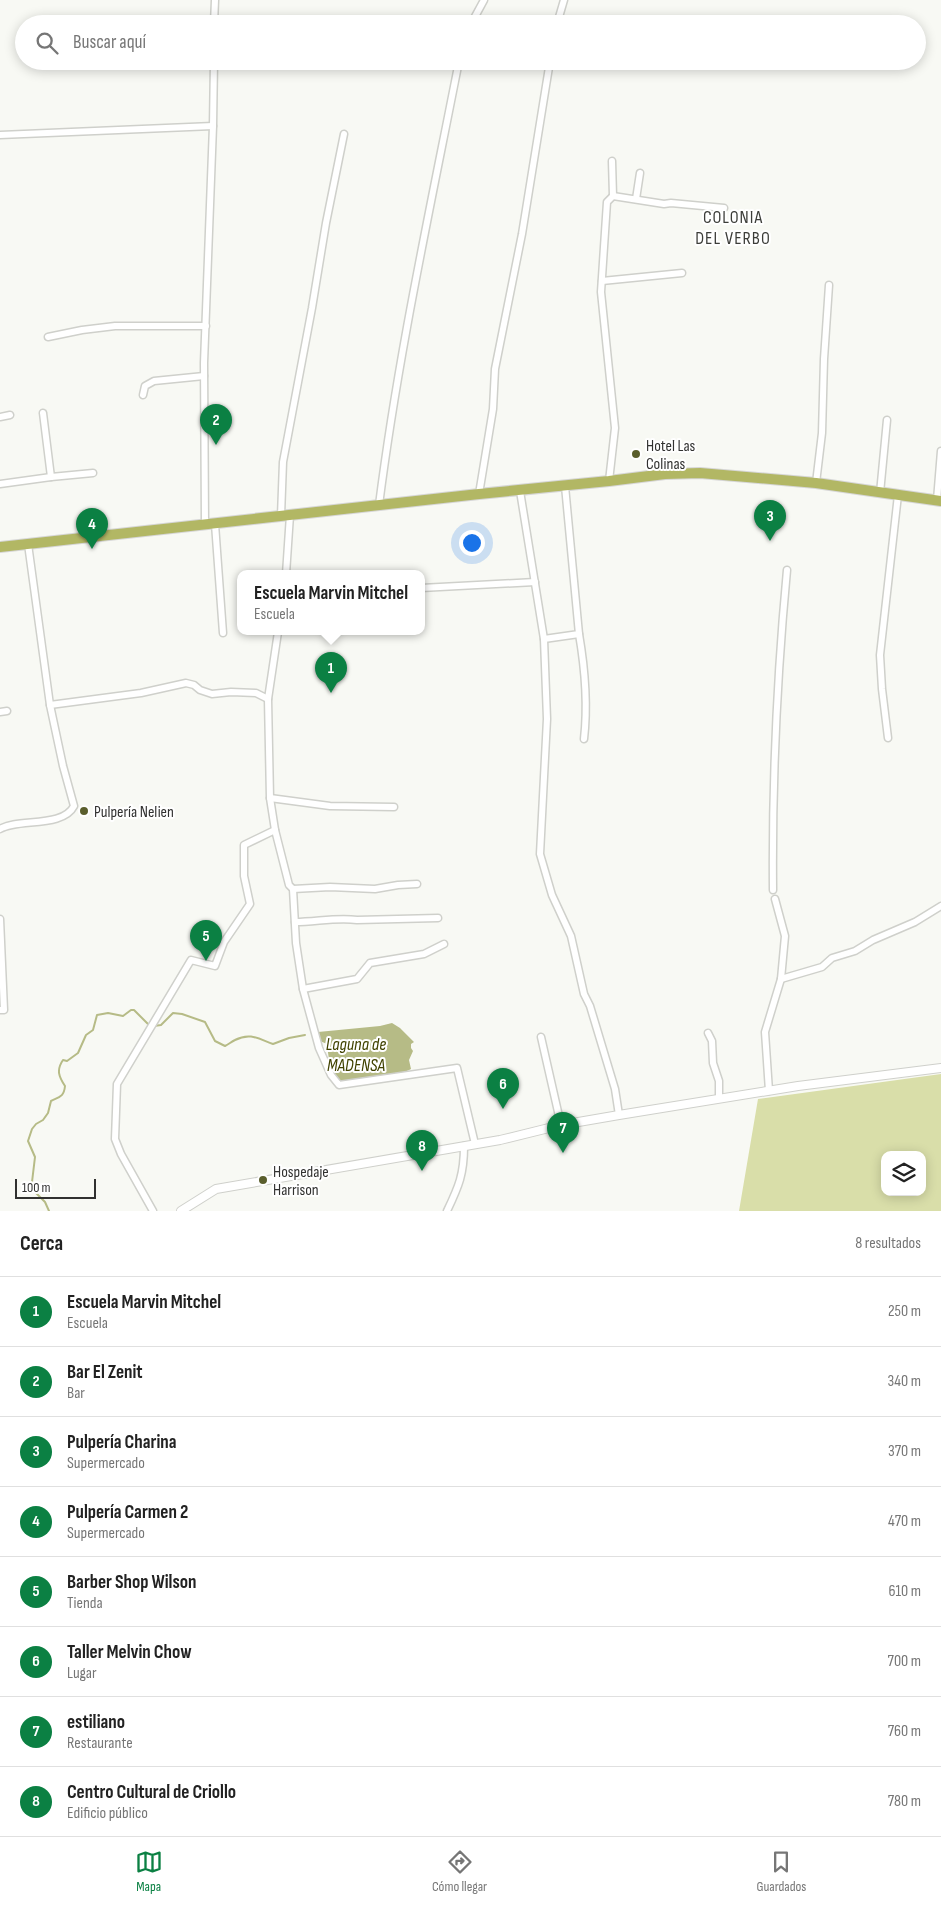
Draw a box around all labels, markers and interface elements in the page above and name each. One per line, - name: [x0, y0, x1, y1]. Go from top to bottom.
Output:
- search box: [15, 15, 926, 70]
- icon: search: [33, 29, 61, 57]
- text: Buscar aquí: [73, 31, 146, 54]
- district label: COLONIA DEL VERBO: [695, 207, 771, 249]
- pin: 2: [200, 404, 232, 445]
- place label: Hotel Las Colinas: [646, 437, 696, 474]
- marker: Hotel Las Colinas: [630, 448, 642, 460]
- pin: 3: [754, 500, 786, 541]
- pin: 4: [76, 508, 108, 549]
- your location: [459, 530, 485, 556]
- popup: [237, 570, 425, 635]
- text: Escuela Marvin Mitchel: [254, 582, 408, 605]
- text: Escuela: [254, 605, 295, 624]
- pin: 1: [315, 652, 347, 693]
- place label: Pulpería Nelien: [94, 803, 174, 822]
- marker: Pulpería Nelien: [78, 805, 90, 817]
- pin: 5: [190, 920, 222, 961]
- water label: Laguna de MADENSA: [326, 1034, 386, 1076]
- pin: 6: [487, 1068, 519, 1109]
- pin: 7: [547, 1112, 579, 1153]
- pin: 8: [406, 1130, 438, 1171]
- map controls: [881, 1151, 926, 1196]
- button: layers: [881, 1151, 926, 1196]
- place label: Hospedaje Harrison: [273, 1163, 329, 1200]
- marker: Hospedaje Harrison: [257, 1174, 269, 1186]
- scale bar: [15, 1176, 96, 1199]
- text: 100 m: [22, 1179, 51, 1196]
- text: Cerca: [20, 1231, 63, 1256]
- text: 8 resultados: [855, 1234, 921, 1253]
- text: Escuela Marvin Mitchel: [67, 1291, 221, 1314]
- text: 1: [33, 1302, 39, 1321]
- text: 250 m: [888, 1302, 921, 1321]
- text: Escuela: [67, 1314, 108, 1333]
- text: Bar El Zenit: [67, 1361, 143, 1384]
- text: 2: [32, 1372, 40, 1391]
- text: 340 m: [888, 1372, 921, 1391]
- text: Bar: [67, 1384, 85, 1403]
- text: Pulpería Charina: [67, 1431, 176, 1454]
- text: 3: [32, 1442, 40, 1461]
- text: 370 m: [888, 1442, 921, 1461]
- text: Supermercado: [67, 1454, 145, 1473]
- text: Pulpería Carmen 2: [67, 1501, 188, 1524]
- text: 4: [32, 1512, 40, 1531]
- text: 470 m: [888, 1512, 921, 1531]
- text: Supermercado: [67, 1524, 145, 1543]
- text: Barber Shop Wilson: [67, 1571, 196, 1594]
- text: 5: [32, 1582, 40, 1601]
- text: 610 m: [888, 1582, 921, 1601]
- text: Tienda: [67, 1594, 103, 1613]
- text: Taller Melvin Chow: [67, 1641, 192, 1664]
- text: 6: [32, 1652, 40, 1671]
- text: 700 m: [888, 1652, 921, 1671]
- text: Lugar: [67, 1664, 97, 1683]
- text: estiliano: [67, 1711, 125, 1734]
- text: 7: [33, 1722, 39, 1741]
- text: 760 m: [888, 1722, 921, 1741]
- text: Restaurante: [67, 1734, 133, 1753]
- text: Centro Cultural de Criollo: [67, 1781, 236, 1804]
- text: 8: [32, 1792, 40, 1811]
- text: 780 m: [888, 1792, 921, 1811]
- text: Edificio público: [67, 1804, 148, 1823]
- tab: Mapa: [135, 1848, 163, 1895]
- tab: Cómo llegar: [432, 1848, 487, 1895]
- tab: Guardados: [756, 1848, 806, 1895]

